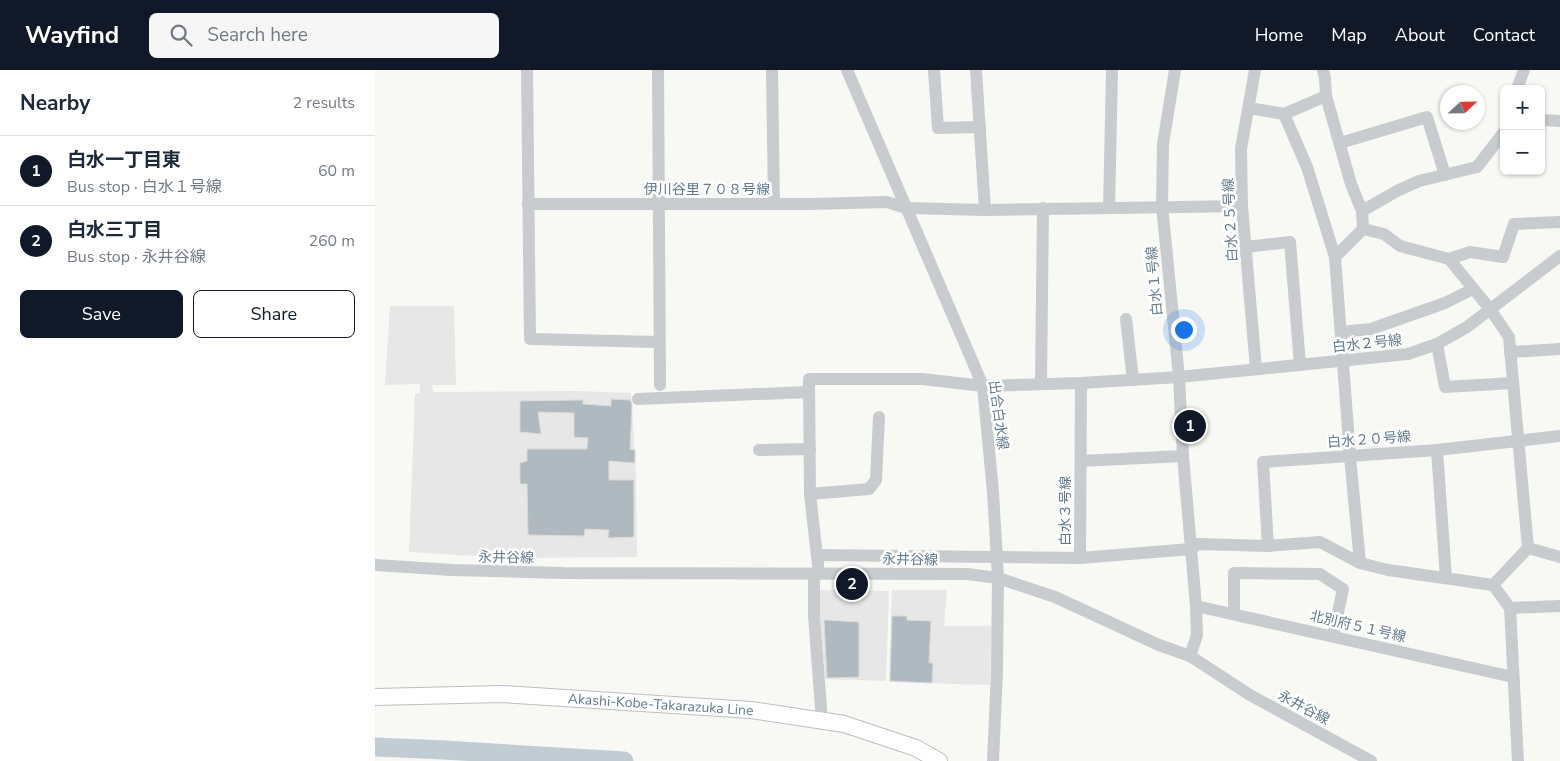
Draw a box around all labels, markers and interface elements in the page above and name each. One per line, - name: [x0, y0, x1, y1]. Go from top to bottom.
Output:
- search box: [149, 13, 499, 58]
- text: Wayfind: [25, 19, 119, 51]
- icon: search: [167, 21, 195, 49]
- text: Search here: [207, 22, 308, 48]
- text: Home: [1255, 23, 1303, 47]
- text: Map: [1331, 23, 1367, 47]
- text: About: [1395, 23, 1445, 47]
- text: Contact: [1473, 23, 1535, 47]
- north arrow: [1440, 85, 1485, 130]
- map controls: [1500, 85, 1545, 175]
- button: +: [1500, 85, 1545, 130]
- text: Nearby: [20, 89, 90, 117]
- text: 2 results: [293, 92, 355, 114]
- button: −: [1500, 130, 1545, 175]
- text: 白水一丁目東: [67, 147, 181, 173]
- text: 1: [31, 160, 41, 182]
- text: 60 m: [318, 160, 355, 182]
- text: Bus stop · 白水１号線: [67, 176, 222, 198]
- street label: 白水２５号線: [1219, 178, 1242, 262]
- street label: 伊川谷里７０８号線: [644, 180, 770, 199]
- text: 白水三丁目: [67, 217, 162, 243]
- text: 2: [31, 230, 41, 252]
- text: 260 m: [308, 230, 355, 252]
- street label: 白水１号線: [1142, 245, 1167, 317]
- text: Bus stop · 永井谷線: [67, 246, 206, 268]
- button: Save: [20, 290, 183, 338]
- button: Share: [193, 290, 355, 338]
- your location: [1171, 317, 1197, 343]
- street label: 白水２号線: [1331, 330, 1403, 357]
- street label: 出合白水線: [984, 379, 1013, 451]
- pin: 1: [1174, 407, 1206, 445]
- street label: 白水２０号線: [1326, 427, 1412, 452]
- street label: 白水３号線: [1056, 476, 1075, 546]
- street label: 永井谷線: [478, 548, 534, 567]
- street label: 永井谷線: [882, 550, 938, 569]
- pin: 2: [836, 565, 868, 603]
- street label: 北別府５１号線: [1308, 606, 1408, 647]
- street label: 永井谷線: [1275, 686, 1333, 729]
- street label: Akashi-Kobe-Takarazuka Line: [567, 689, 754, 720]

